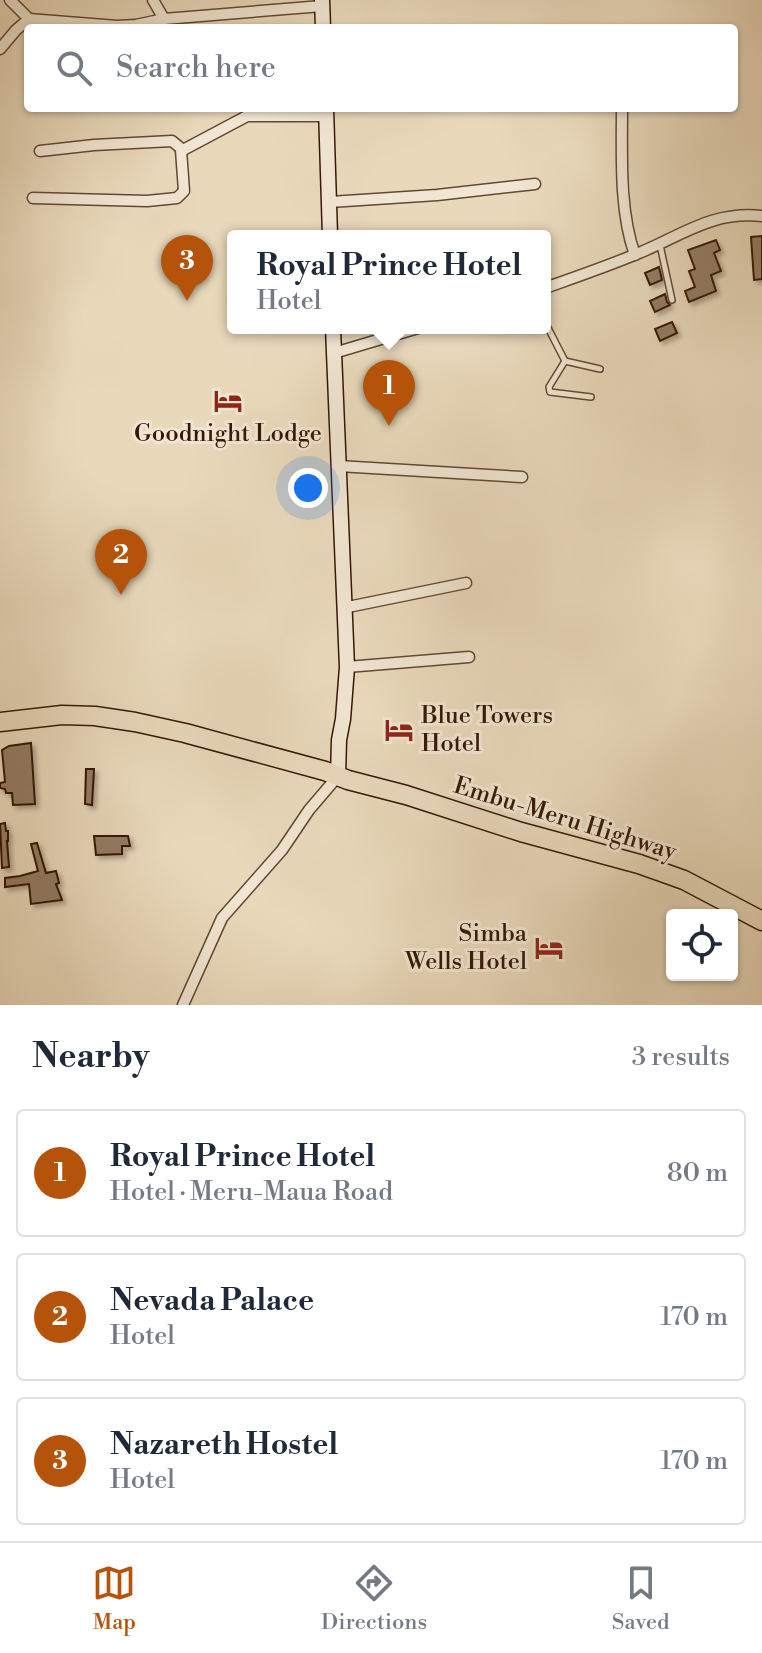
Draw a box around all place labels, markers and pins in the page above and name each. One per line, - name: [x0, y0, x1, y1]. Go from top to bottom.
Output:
- pin: 3: [161, 235, 213, 301]
- pin: 1: [363, 360, 415, 426]
- hotel icon: Goodnight Lodge: [213, 386, 243, 416]
- place label: Goodnight Lodge: [134, 419, 322, 449]
- pin: 2: [95, 529, 147, 595]
- place label: Blue Towers Hotel: [420, 701, 553, 759]
- hotel icon: Blue Towers Hotel: [384, 715, 414, 745]
- place label: Simba Wells Hotel: [404, 919, 528, 977]
- hotel icon: Simba Wells Hotel: [534, 933, 564, 963]

